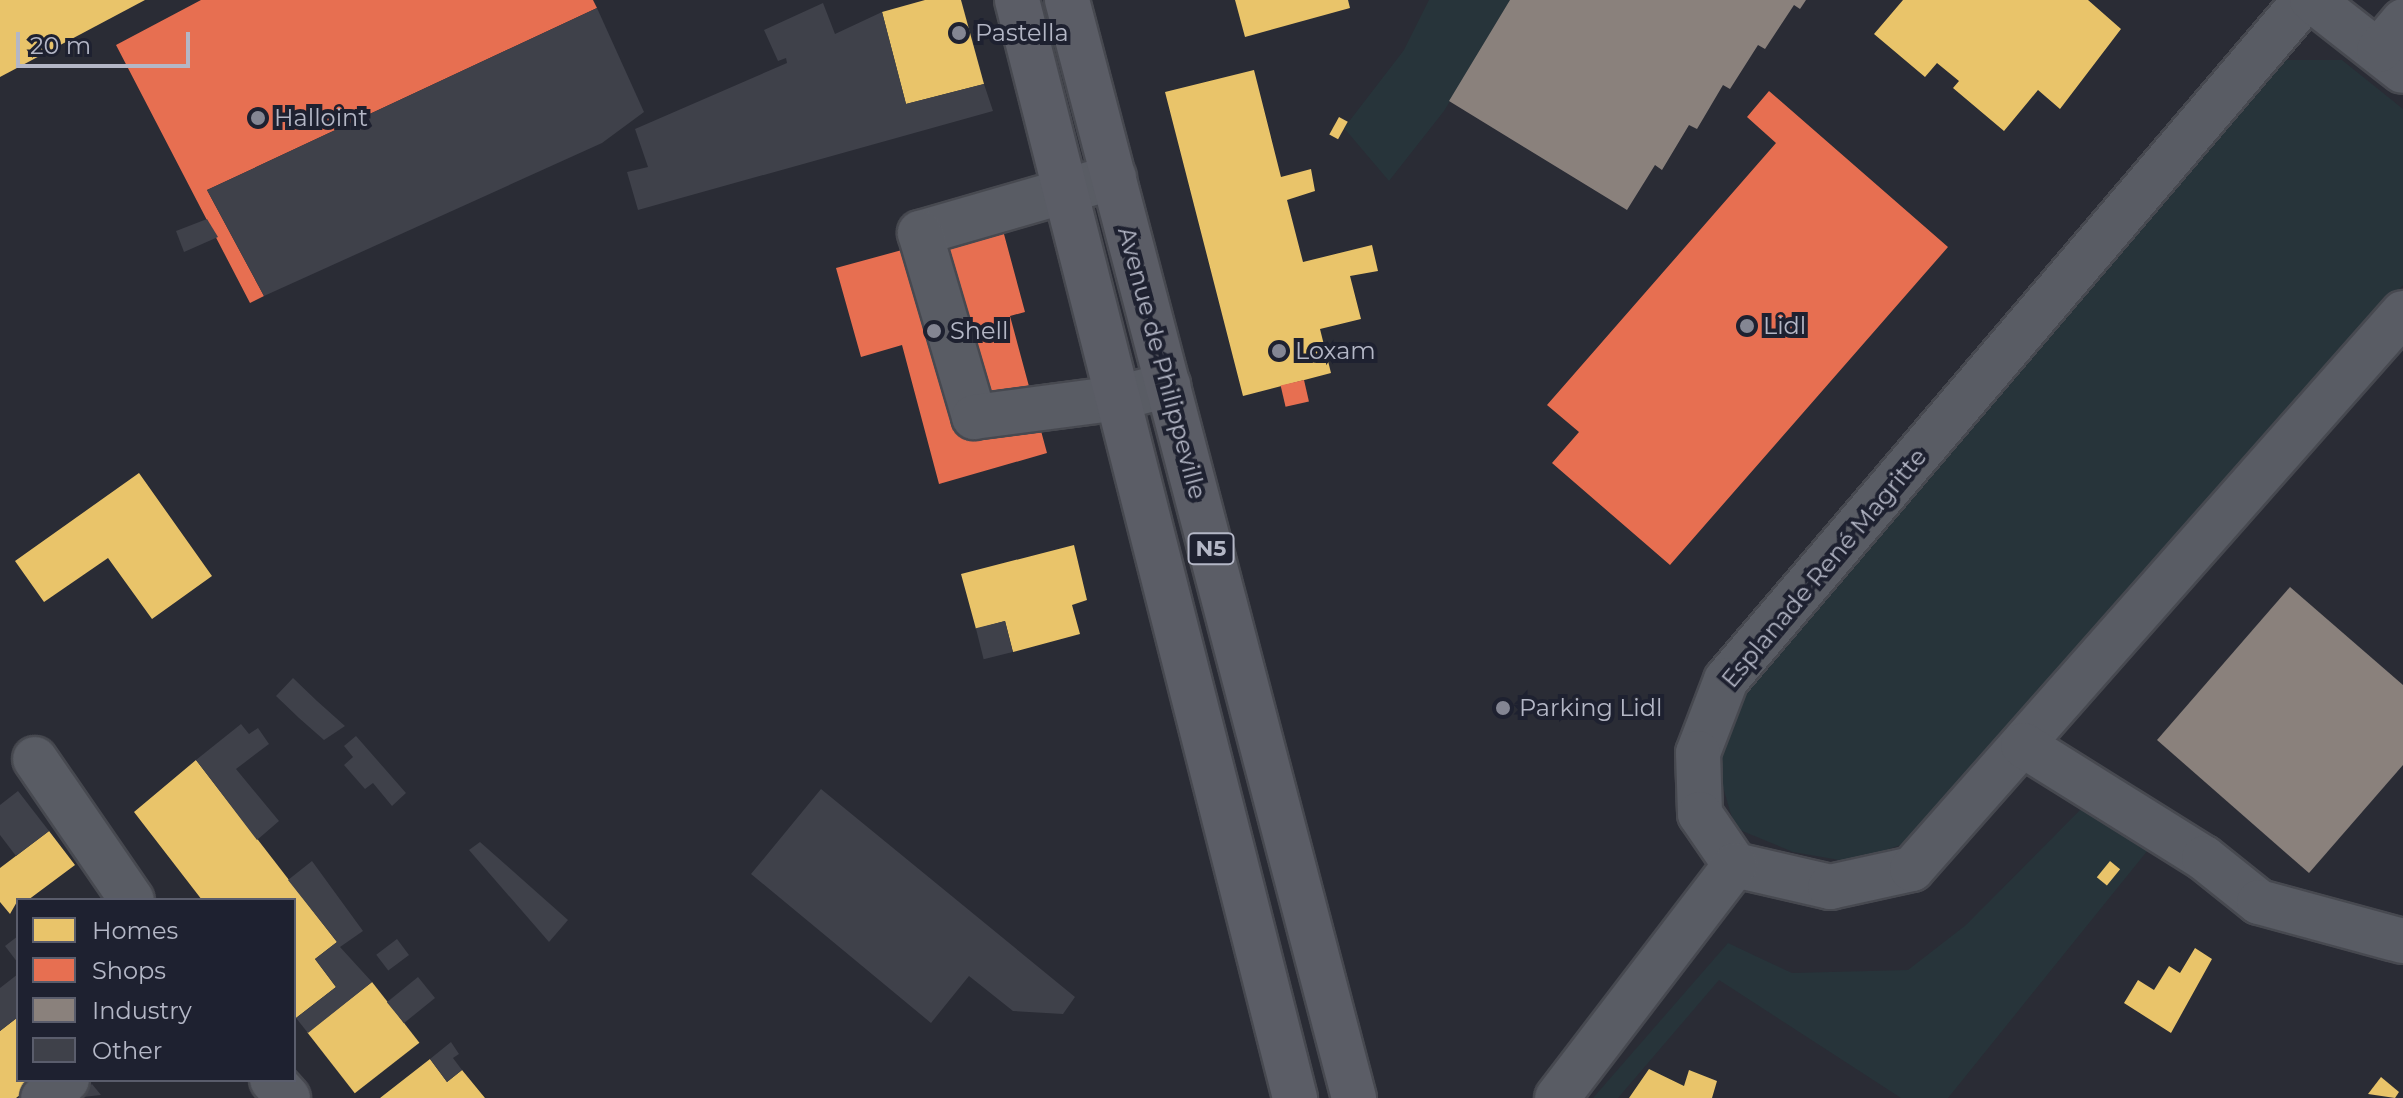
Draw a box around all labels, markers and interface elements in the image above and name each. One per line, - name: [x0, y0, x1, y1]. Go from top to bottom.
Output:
- scale bar: [20, 16, 194, 66]
- place label: Pastella: [975, 19, 1069, 47]
- marker: Pastella: [950, 24, 968, 42]
- text: 20 m: [30, 31, 91, 60]
- place label: Halloint: [274, 104, 368, 132]
- marker: Halloint: [249, 109, 267, 127]
- street label: Avenue de Philippeville: [1112, 224, 1212, 502]
- place label: Lidl: [1763, 312, 1806, 340]
- place label: Shell: [950, 317, 1008, 345]
- marker: Lidl: [1738, 317, 1756, 335]
- marker: Shell: [925, 322, 943, 340]
- place label: Loxam: [1295, 337, 1376, 365]
- marker: Loxam: [1270, 342, 1288, 360]
- street label: Esplanade René Magritte: [1716, 443, 1932, 693]
- road number: N5: [1187, 531, 1235, 567]
- place label: Parking Lidl: [1519, 694, 1663, 722]
- marker: Parking Lidl: [1494, 699, 1512, 717]
- legend: [16, 898, 296, 1082]
- text: Homes: [92, 916, 178, 945]
- text: Shops: [92, 956, 166, 985]
- text: Industry: [92, 996, 192, 1025]
- text: Other: [92, 1036, 162, 1065]

